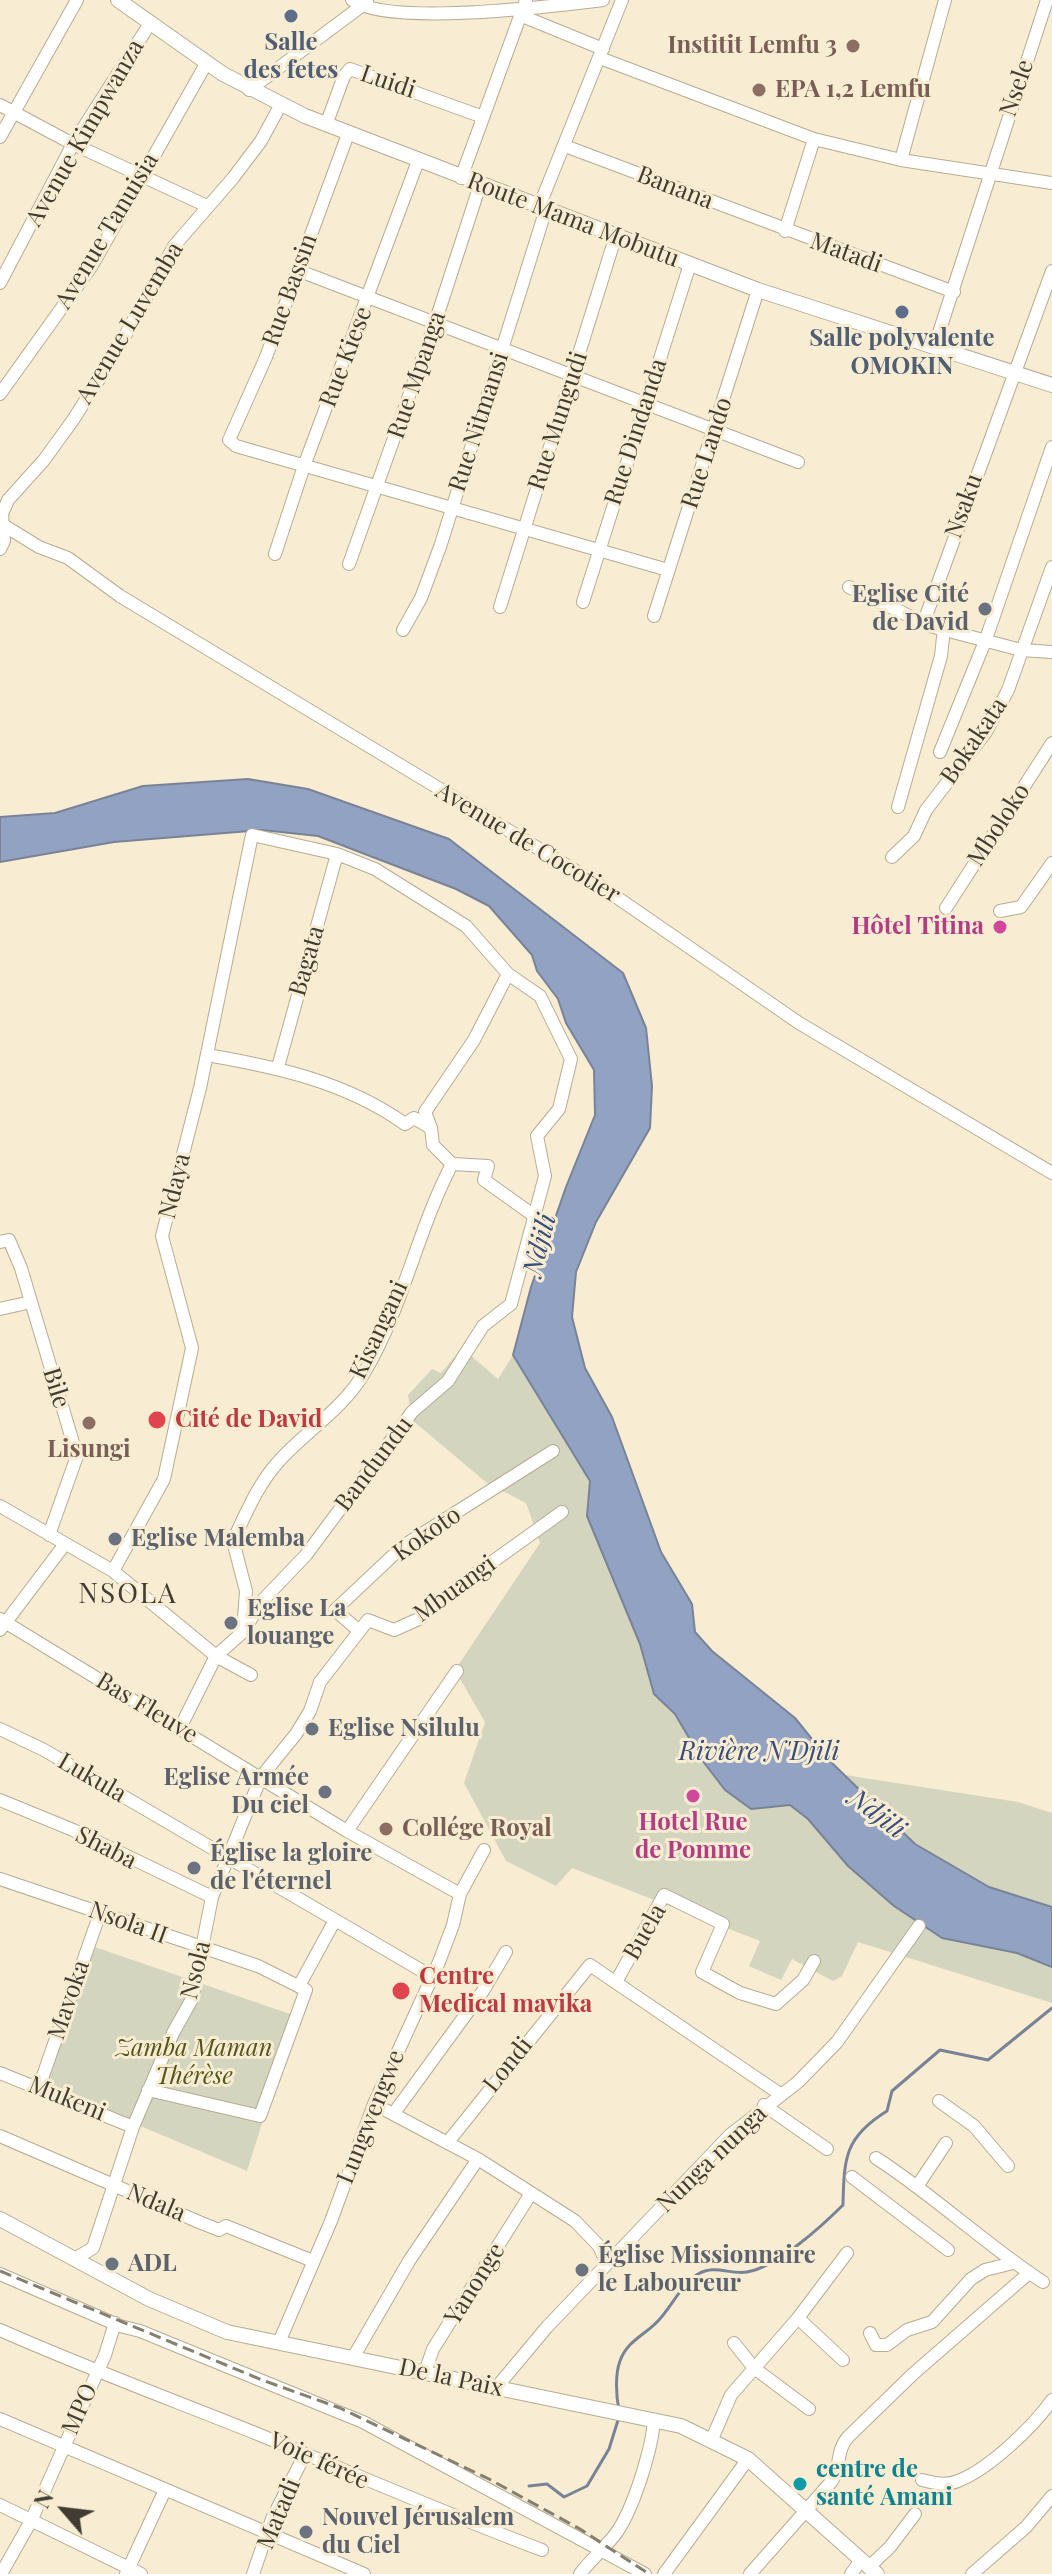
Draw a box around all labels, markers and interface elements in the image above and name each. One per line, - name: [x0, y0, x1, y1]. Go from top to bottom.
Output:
- marker: Salle des fetes: [282, 7, 300, 25]
- place label: Salle des fetes: [244, 29, 338, 85]
- place label: Institit Lemfu 3: [667, 32, 837, 60]
- street label: Avenue Kimpwanza: [20, 34, 150, 232]
- marker: Institit Lemfu 3: [844, 37, 862, 55]
- street label: Nsele: [994, 56, 1040, 120]
- street label: Luidi: [357, 59, 419, 105]
- place label: EPA 1,2 Lemfu: [775, 76, 931, 104]
- marker: EPA 1,2 Lemfu: [750, 81, 768, 99]
- street label: Avenue Tanuisia: [49, 148, 165, 314]
- street label: Banana: [633, 160, 717, 216]
- street label: Route Mama Mobutu: [463, 166, 683, 274]
- street label: Matadi: [806, 227, 886, 279]
- street label: Rue Bassin: [256, 230, 324, 350]
- street label: Avenue Luvemba: [70, 237, 190, 409]
- street label: Rue Kiese: [314, 303, 378, 411]
- marker: Salle polyvalente OMOKIN: [893, 303, 911, 321]
- street label: Rue Mpanga: [382, 308, 452, 442]
- place label: Salle polyvalente OMOKIN: [809, 325, 995, 381]
- street label: Rue Mungudi: [522, 348, 594, 494]
- street label: Rue Nitmansi: [443, 349, 515, 495]
- street label: Rue Dindanda: [599, 355, 673, 509]
- street label: Rue Lando: [676, 394, 738, 512]
- street label: Nsaku: [939, 470, 989, 542]
- place label: Eglise Cité de David: [852, 581, 969, 637]
- marker: Eglise Cité de David: [976, 600, 994, 618]
- street label: Bokakata: [935, 692, 1013, 790]
- street label: Avenue de Cocotier: [431, 777, 625, 909]
- street label: Mboloko: [962, 778, 1036, 872]
- place label: Hôtel Titina: [851, 913, 984, 941]
- marker: Hôtel Titina: [991, 918, 1009, 936]
- street label: Bagata: [283, 923, 331, 999]
- street label: Ndaya: [153, 1150, 197, 1222]
- water label: Ndjili: [517, 1210, 563, 1280]
- street label: Kisangani: [344, 1276, 414, 1384]
- street label: Bile: [36, 1364, 76, 1412]
- place label: Cité de David: [175, 1406, 322, 1434]
- marker: Cité de David: [146, 1409, 168, 1431]
- street label: Bandundu: [329, 1411, 419, 1517]
- marker: Lisungi: [80, 1414, 98, 1432]
- place label: Lisungi: [47, 1436, 131, 1464]
- street label: Kokoto: [388, 1500, 466, 1568]
- place label: Eglise Malemba: [131, 1525, 305, 1553]
- marker: Eglise Malemba: [106, 1530, 124, 1548]
- street label: Mbuangi: [408, 1550, 502, 1628]
- district label: NSOLA: [78, 1577, 178, 1611]
- place label: Eglise La louange: [247, 1595, 346, 1651]
- marker: Eglise La louange: [222, 1614, 240, 1632]
- street label: Bas Fleuve: [91, 1666, 203, 1750]
- place label: Eglise Nsilulu: [328, 1715, 480, 1743]
- marker: Eglise Nsilulu: [303, 1720, 321, 1738]
- water label: Rivière N'Djili: [679, 1736, 839, 1768]
- street label: Lukula: [53, 1747, 131, 1809]
- place label: Eglise Armée Du ciel: [164, 1764, 309, 1820]
- marker: Eglise Armée Du ciel: [316, 1783, 334, 1801]
- water label: Ndjili: [842, 1783, 912, 1845]
- marker: Hotel Rue de Pomme: [684, 1787, 702, 1805]
- place label: Hotel Rue de Pomme: [635, 1809, 751, 1865]
- place label: Collége Royal: [402, 1815, 552, 1843]
- marker: Collége Royal: [377, 1820, 395, 1838]
- street label: Shaba: [71, 1821, 141, 1875]
- place label: Église la gloire de l'éternel: [210, 1840, 372, 1896]
- marker: Église la gloire de l'éternel: [185, 1859, 203, 1877]
- street label: Nsola II: [85, 1896, 171, 1950]
- street label: Buela: [618, 1899, 672, 1965]
- street label: Nsola: [175, 1938, 217, 2002]
- street label: Mavoka: [42, 1957, 96, 2043]
- place label: Centre Medical mavika: [419, 1963, 592, 2019]
- marker: Centre Medical mavika: [390, 1980, 412, 2002]
- street label: Londi: [477, 2032, 539, 2098]
- park label: Zamba Maman Thérèse: [116, 2035, 272, 2091]
- street label: Lungwengwe: [331, 2046, 411, 2188]
- street label: Mukeni: [24, 2071, 110, 2127]
- street label: Nunga nunga: [651, 2099, 773, 2219]
- street label: Ndala: [122, 2178, 190, 2228]
- street label: Yanonge: [439, 2238, 511, 2330]
- place label: Église Missionnaire le Laboureur: [598, 2242, 816, 2298]
- place label: ADL: [128, 2250, 177, 2278]
- marker: ADL: [103, 2255, 121, 2273]
- marker: Église Missionnaire le Laboureur: [573, 2261, 591, 2279]
- street label: De la Paix: [396, 2353, 506, 2403]
- street label: MPO: [56, 2379, 104, 2439]
- street label: Voie férée: [265, 2426, 373, 2496]
- place label: centre de santé Amani: [816, 2456, 953, 2512]
- north arrow: [24, 2470, 104, 2550]
- street label: Matadi: [251, 2474, 307, 2554]
- marker: centre de santé Amani: [791, 2475, 809, 2493]
- text: N: [26, 2485, 60, 2513]
- place label: Nouvel Jérusalem du Ciel: [322, 2504, 514, 2560]
- marker: Nouvel Jérusalem du Ciel: [297, 2523, 315, 2541]

